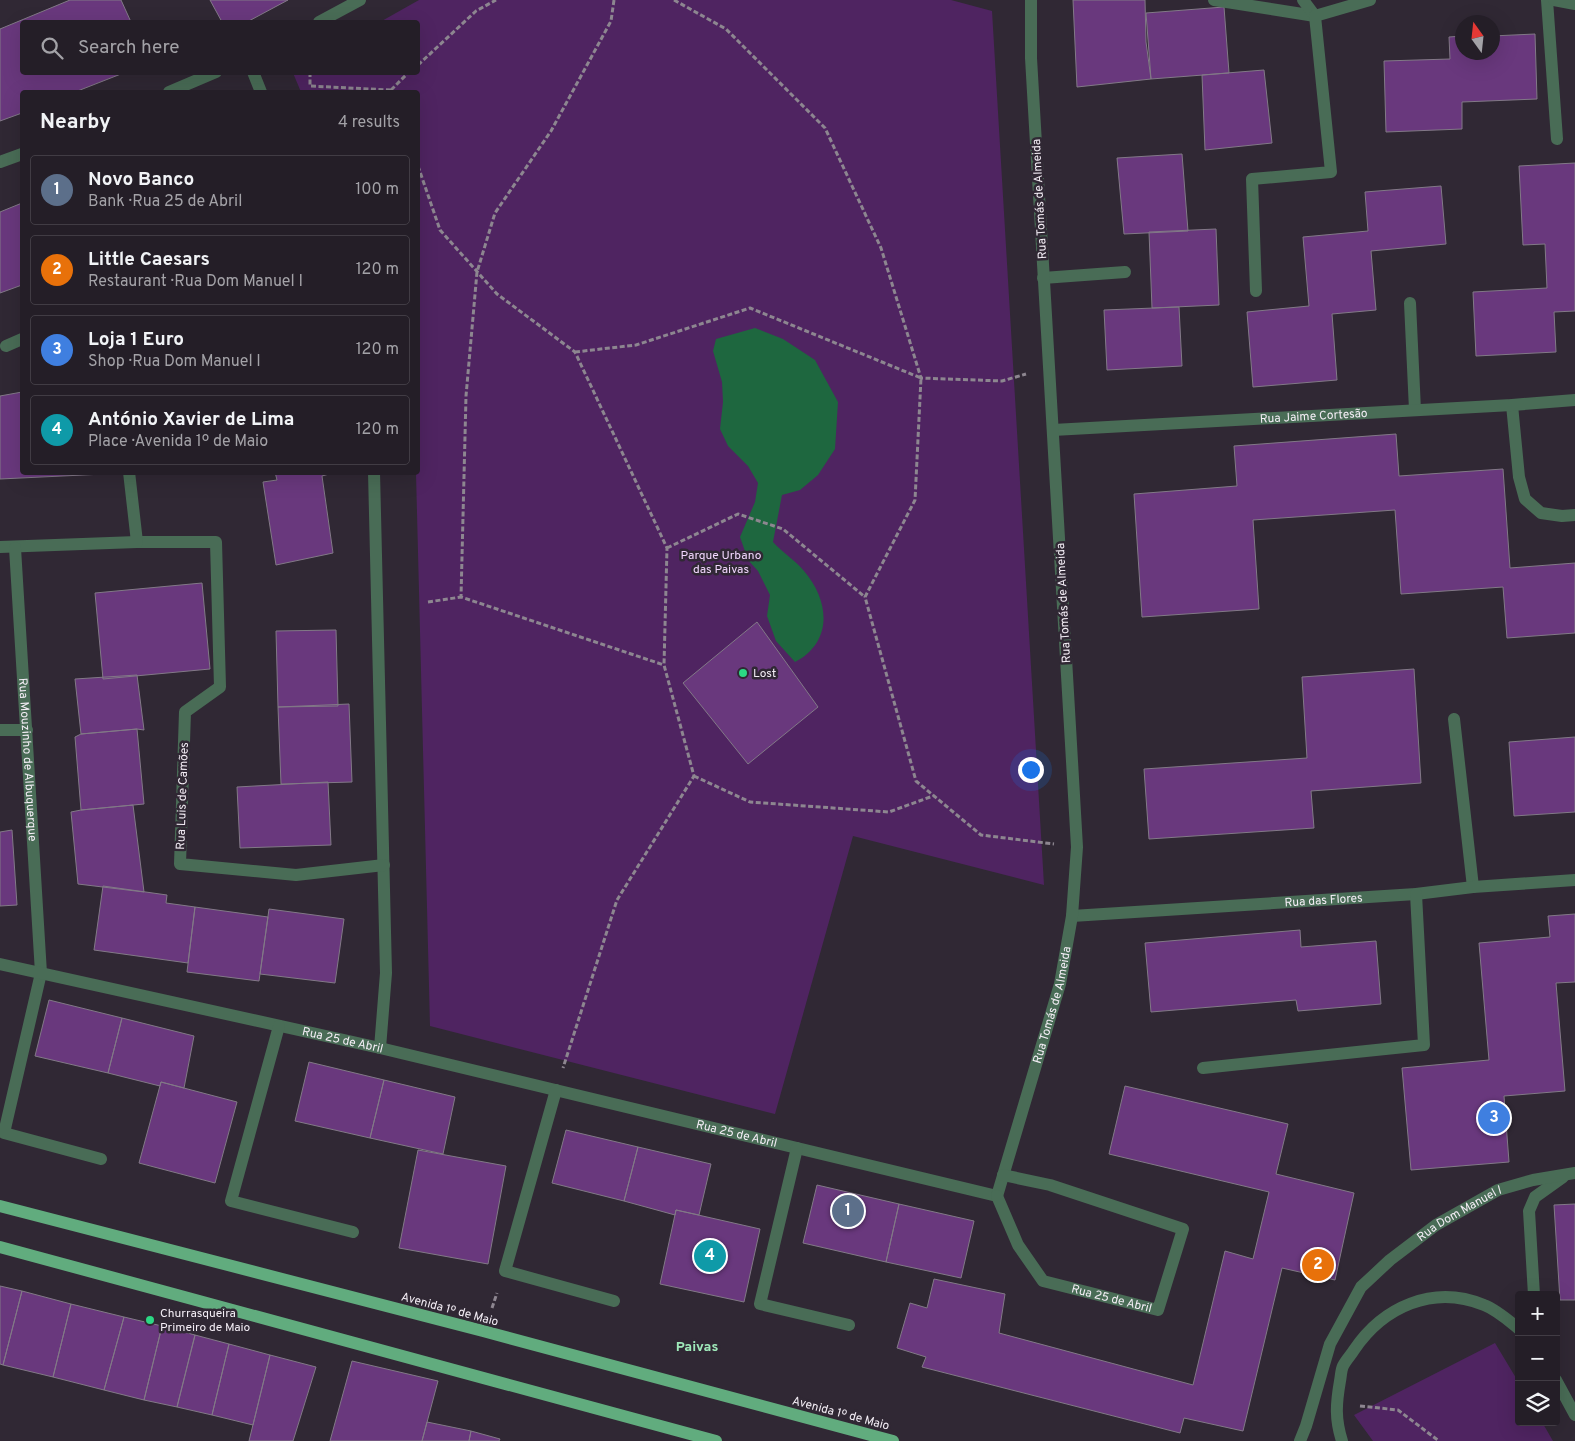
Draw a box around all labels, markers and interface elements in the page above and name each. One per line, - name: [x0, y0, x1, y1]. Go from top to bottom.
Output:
- north arrow: [1455, 15, 1500, 60]
- search box: [20, 20, 420, 75]
- icon: search: [38, 34, 66, 62]
- text: Search here: [78, 36, 180, 60]
- text: Nearby: [40, 109, 111, 136]
- text: 4 results: [338, 113, 400, 133]
- street label: Rua Tomás de Almeida: [1029, 138, 1051, 260]
- text: Novo Banco: [88, 168, 194, 192]
- text: 1: [54, 180, 60, 200]
- text: 100 m: [355, 180, 399, 200]
- text: Bank · Rua 25 de Abril: [88, 192, 242, 212]
- text: Little Caesars: [88, 248, 210, 272]
- text: 2: [52, 260, 62, 280]
- text: 120 m: [356, 260, 399, 280]
- text: Restaurant · Rua Dom Manuel I: [88, 272, 303, 292]
- text: Loja 1 Euro: [88, 328, 184, 352]
- text: 3: [52, 340, 62, 360]
- text: 120 m: [356, 340, 399, 360]
- text: Shop · Rua Dom Manuel I: [88, 352, 261, 372]
- street label: Rua Jaime Cortesão: [1259, 406, 1368, 428]
- text: António Xavier de Lima: [88, 408, 294, 432]
- text: 4: [52, 420, 62, 440]
- text: 120 m: [356, 420, 399, 440]
- text: Place · Avenida 1º de Maio: [88, 432, 268, 452]
- street label: Rua Tomás de Almeida: [1053, 542, 1075, 664]
- park label: Parque Urbano das Paivas: [681, 548, 762, 578]
- place label: Lost: [753, 666, 776, 682]
- marker: Lost: [737, 667, 749, 679]
- street label: Rua Mouzinho de Albuquerque: [14, 677, 40, 842]
- street label: Rua Luis de Camões: [173, 742, 193, 850]
- your location: [1018, 757, 1044, 783]
- street label: Rua das Flores: [1284, 890, 1363, 911]
- street label: Rua Tomás de Almeida: [1030, 945, 1075, 1066]
- street label: Rua 25 de Abril: [300, 1024, 385, 1057]
- pin: 3: [1478, 1099, 1510, 1137]
- street label: Rua 25 de Abril: [694, 1117, 779, 1152]
- street label: Rua Dom Manuel I: [1414, 1182, 1504, 1246]
- pin: 1: [832, 1192, 864, 1230]
- pin: 4: [694, 1237, 726, 1275]
- pin: 2: [1302, 1246, 1334, 1284]
- street label: Rua 25 de Abril: [1069, 1281, 1154, 1317]
- street label: Avenida 1º de Maio: [399, 1289, 500, 1331]
- map controls: [1515, 1291, 1560, 1426]
- button: +: [1515, 1291, 1560, 1336]
- place label: Churrasqueira Primeiro de Maio: [160, 1306, 251, 1336]
- marker: Churrasqueira Primeiro de Maio: [144, 1314, 156, 1326]
- button: −: [1515, 1336, 1560, 1381]
- district label: Paivas: [676, 1339, 718, 1356]
- button: layers: [1515, 1381, 1560, 1426]
- street label: Avenida 1º de Maio: [790, 1393, 891, 1435]

